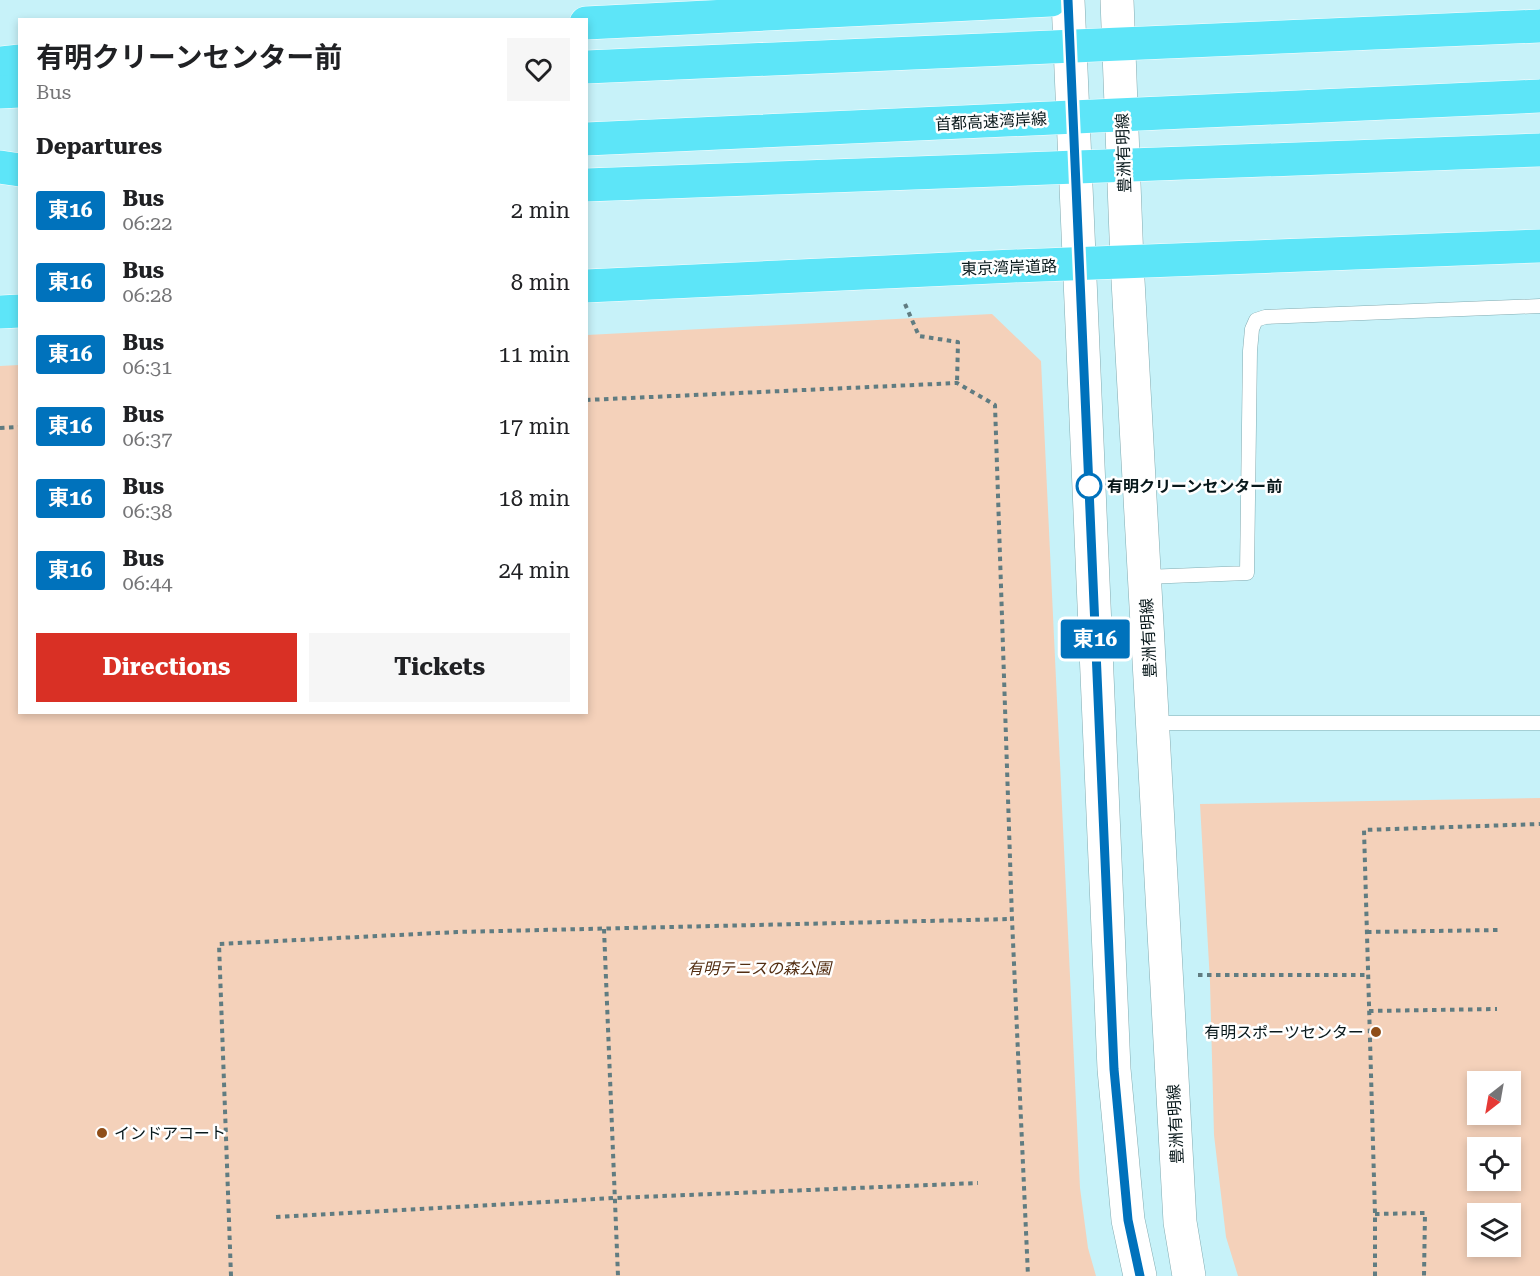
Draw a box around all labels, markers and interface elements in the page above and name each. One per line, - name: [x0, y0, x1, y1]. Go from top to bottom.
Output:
- button: heart: [507, 38, 570, 101]
- text: 有明クリーンセンター前: [36, 41, 343, 74]
- text: Bus: [36, 80, 71, 104]
- street label: 首都高速湾岸線: [935, 109, 1047, 134]
- street label: 豊洲有明線: [1113, 113, 1134, 193]
- text: Departures: [36, 134, 162, 159]
- text: Bus: [123, 186, 164, 211]
- text: 東16: [48, 198, 93, 222]
- text: 2 min: [511, 198, 570, 223]
- text: 06:22: [123, 211, 172, 235]
- street label: 東京湾岸道路: [961, 256, 1057, 279]
- text: Bus: [123, 258, 164, 283]
- text: 東16: [48, 270, 93, 294]
- text: 8 min: [511, 270, 570, 295]
- text: 06:28: [123, 283, 172, 307]
- text: Bus: [123, 330, 164, 355]
- text: 東16: [48, 342, 93, 366]
- text: 11 min: [499, 342, 570, 367]
- text: 06:31: [123, 355, 172, 379]
- text: Bus: [123, 402, 164, 427]
- text: 東16: [48, 414, 93, 438]
- text: 17 min: [499, 414, 570, 439]
- text: 06:37: [123, 427, 172, 451]
- marker: 有明クリーンセンター前: [1076, 473, 1102, 499]
- text: Bus: [123, 474, 164, 499]
- place label: 有明クリーンセンター前: [1107, 477, 1282, 496]
- text: 東16: [48, 486, 93, 510]
- text: 18 min: [499, 486, 570, 511]
- text: 06:38: [123, 499, 172, 523]
- text: Bus: [123, 546, 164, 571]
- text: 東16: [48, 558, 93, 582]
- text: 24 min: [499, 558, 570, 583]
- text: 06:44: [123, 571, 172, 595]
- street label: 豊洲有明線: [1137, 598, 1160, 678]
- line badge: 東16: [1060, 620, 1130, 658]
- text: 東16: [1073, 627, 1117, 651]
- button: Directions: [36, 633, 297, 702]
- button: Tickets: [309, 633, 570, 702]
- park label: 有明テニスの森公園: [687, 959, 833, 978]
- place label: 有明スポーツセンター: [1204, 1023, 1364, 1042]
- marker: 有明スポーツセンター: [1369, 1025, 1383, 1039]
- north arrow: [1467, 1071, 1521, 1125]
- map controls: [1467, 1071, 1521, 1257]
- street label: 豊洲有明線: [1164, 1084, 1187, 1164]
- place label: インドアコート: [114, 1124, 226, 1143]
- marker: インドアコート: [95, 1126, 109, 1140]
- button: locate: [1467, 1137, 1521, 1191]
- button: layers: [1467, 1203, 1521, 1257]

